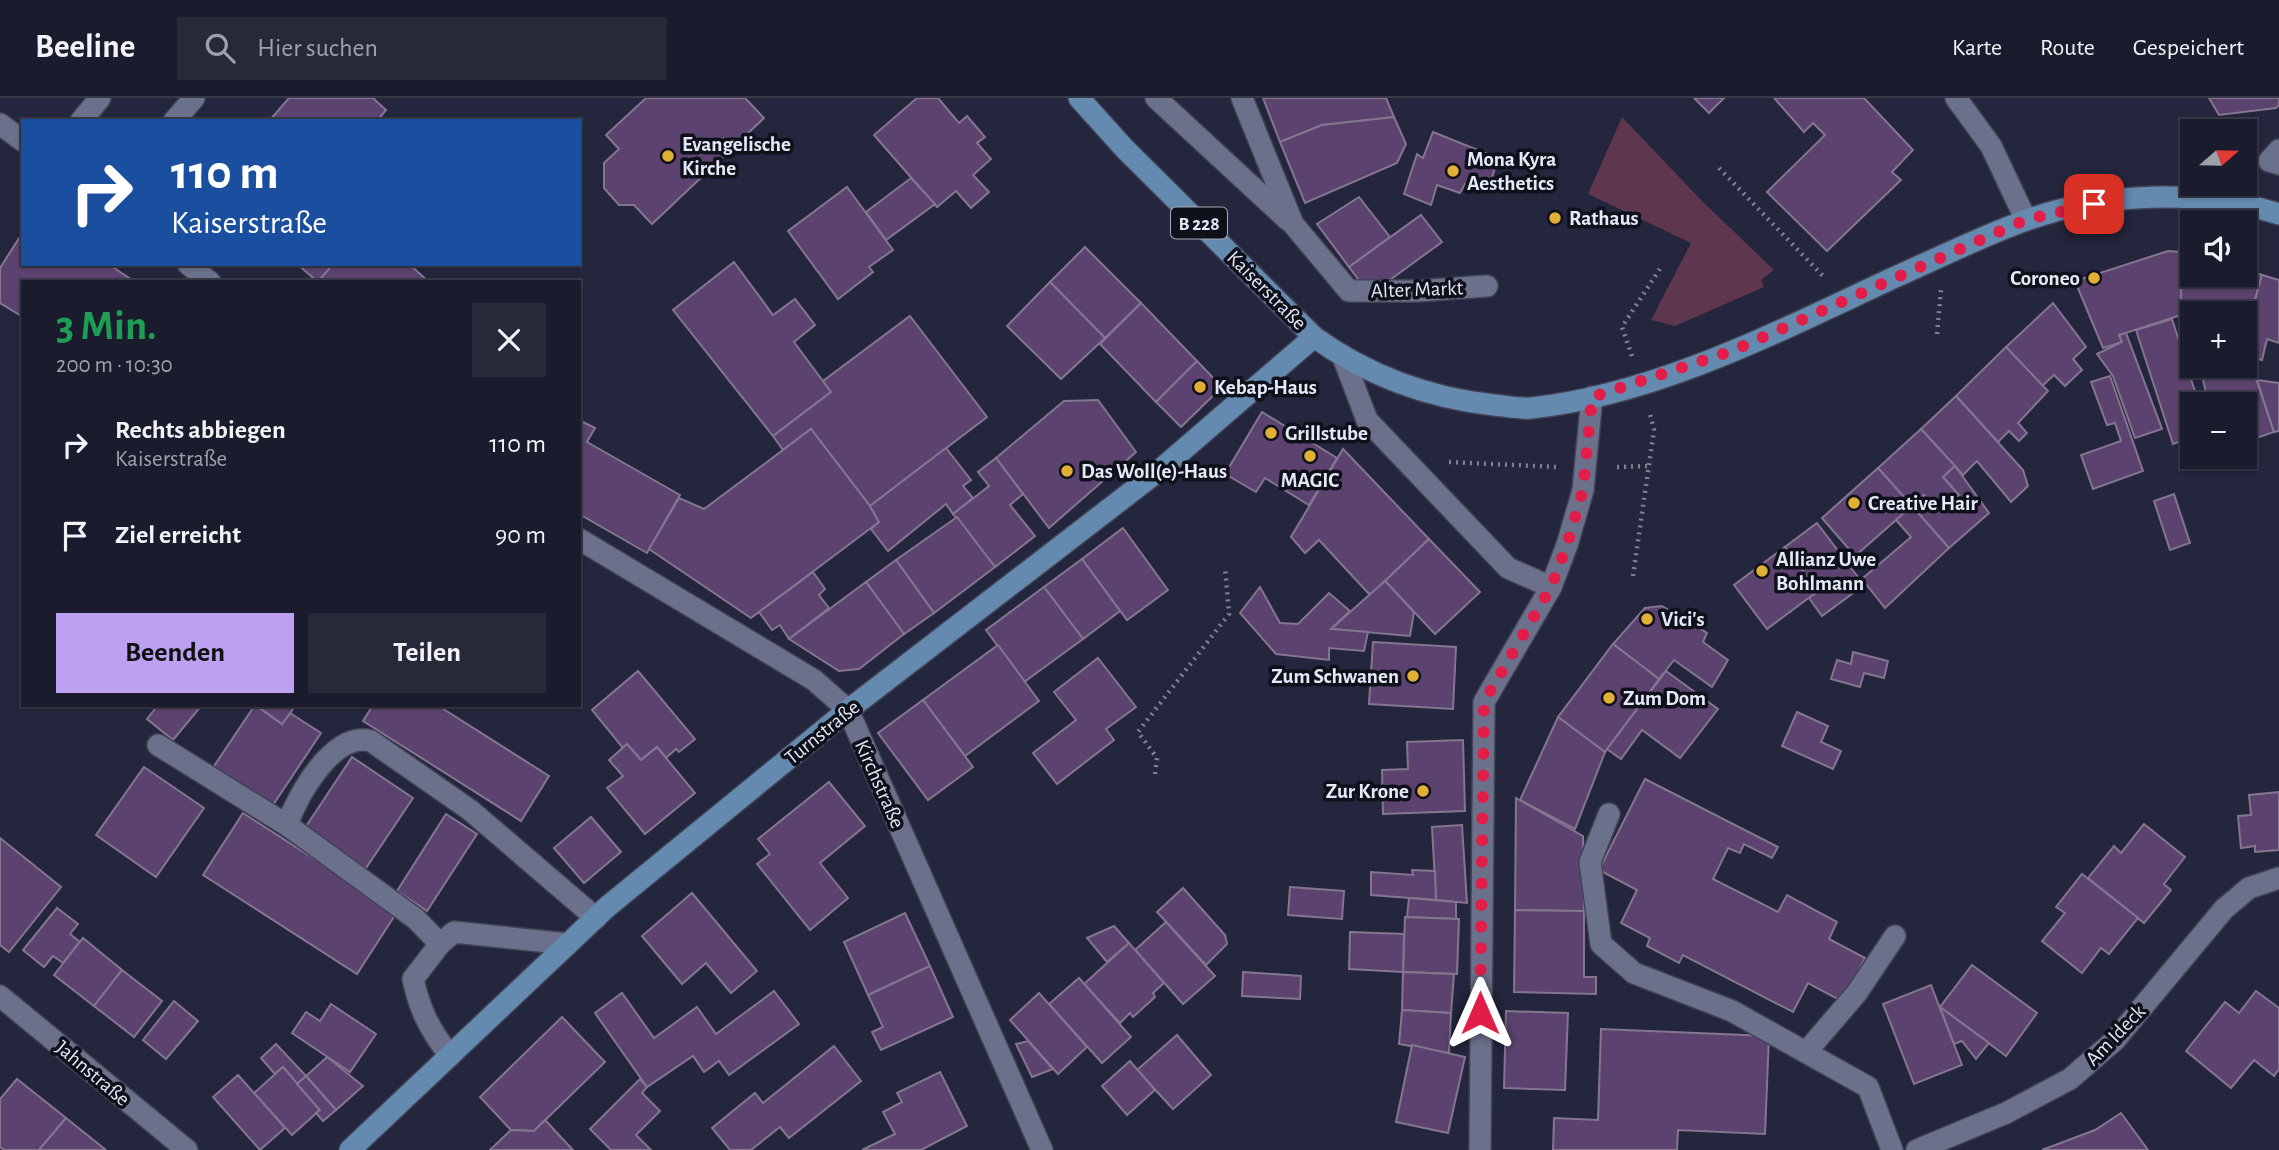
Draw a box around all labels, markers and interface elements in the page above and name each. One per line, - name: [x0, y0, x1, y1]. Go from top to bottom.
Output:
- search box: [177, 17, 667, 80]
- icon: search: [201, 29, 239, 67]
- text: Beeline: [35, 31, 135, 64]
- text: Hier suchen: [257, 35, 378, 61]
- text: Karte: [1952, 36, 2002, 60]
- text: Route: [2040, 36, 2095, 60]
- text: Gespeichert: [2133, 36, 2244, 60]
- north arrow: [2180, 119, 2258, 196]
- map controls: [2180, 119, 2257, 469]
- place label: Evangelische Kirche: [682, 134, 791, 179]
- icon: right: [56, 147, 147, 238]
- marker: Evangelische Kirche: [660, 148, 676, 164]
- text: 110 m: [171, 149, 279, 198]
- place label: Mona Kyra Aesthetics: [1467, 149, 1556, 194]
- marker: Mona Kyra Aesthetics: [1445, 163, 1461, 179]
- pin: [2064, 174, 2124, 234]
- icon: arrive: [2075, 185, 2113, 223]
- text: Kaiserstraße: [171, 207, 327, 239]
- road number: B 228: [1171, 208, 1227, 238]
- place label: Rathaus: [1569, 208, 1639, 229]
- marker: Rathaus: [1547, 210, 1563, 226]
- button: sound: [2180, 210, 2257, 287]
- street label: Kaiserstraße: [1223, 247, 1310, 334]
- place label: Coroneo: [2010, 268, 2080, 289]
- marker: Coroneo: [2086, 270, 2102, 286]
- street label: Alter Markt: [1370, 277, 1464, 302]
- button: +: [2180, 301, 2257, 378]
- button: close: [472, 303, 546, 377]
- text: 3 Min.: [56, 305, 157, 347]
- text: 200 m · 10:30: [56, 354, 173, 377]
- place label: Kebap-Haus: [1214, 377, 1317, 398]
- marker: Kebap-Haus: [1192, 379, 1208, 395]
- button: −: [2180, 392, 2257, 469]
- text: Rechts abbiegen: [115, 417, 286, 443]
- place label: Grillstube: [1285, 423, 1368, 444]
- marker: Grillstube: [1263, 425, 1279, 441]
- icon: right: [56, 426, 94, 464]
- text: 110 m: [489, 431, 546, 457]
- text: Kaiserstraße: [115, 448, 227, 471]
- marker: MAGIC: [1302, 448, 1318, 464]
- place label: Das Woll(e)-Haus: [1081, 461, 1227, 482]
- marker: Das Woll(e)-Haus: [1059, 463, 1075, 479]
- place label: MAGIC: [1281, 470, 1339, 491]
- place label: Creative Hair: [1868, 493, 1978, 514]
- marker: Creative Hair: [1846, 495, 1862, 511]
- icon: arrive: [56, 517, 94, 555]
- text: Ziel erreicht: [115, 522, 241, 548]
- text: 90 m: [495, 522, 546, 548]
- place label: Allianz Uwe Bohlmann: [1776, 549, 1876, 594]
- marker: Allianz Uwe Bohlmann: [1754, 563, 1770, 579]
- place label: Vici's: [1661, 609, 1705, 630]
- marker: Vici's: [1639, 611, 1655, 627]
- button: Beenden: [56, 613, 294, 693]
- button: Teilen: [308, 613, 546, 693]
- place label: Zum Schwanen: [1271, 666, 1399, 687]
- marker: Zum Schwanen: [1405, 668, 1421, 684]
- place label: Zum Dom: [1623, 688, 1706, 709]
- marker: Zum Dom: [1601, 690, 1617, 706]
- street label: Turnstraße: [781, 696, 863, 769]
- street label: Kirchstraße: [851, 737, 908, 832]
- place label: Zur Krone: [1326, 781, 1409, 802]
- marker: Zur Krone: [1415, 783, 1431, 799]
- position arrow: [1443, 976, 1517, 1050]
- street label: Am Ideck: [2082, 1001, 2149, 1070]
- street label: Jahnstraße: [52, 1037, 134, 1110]

